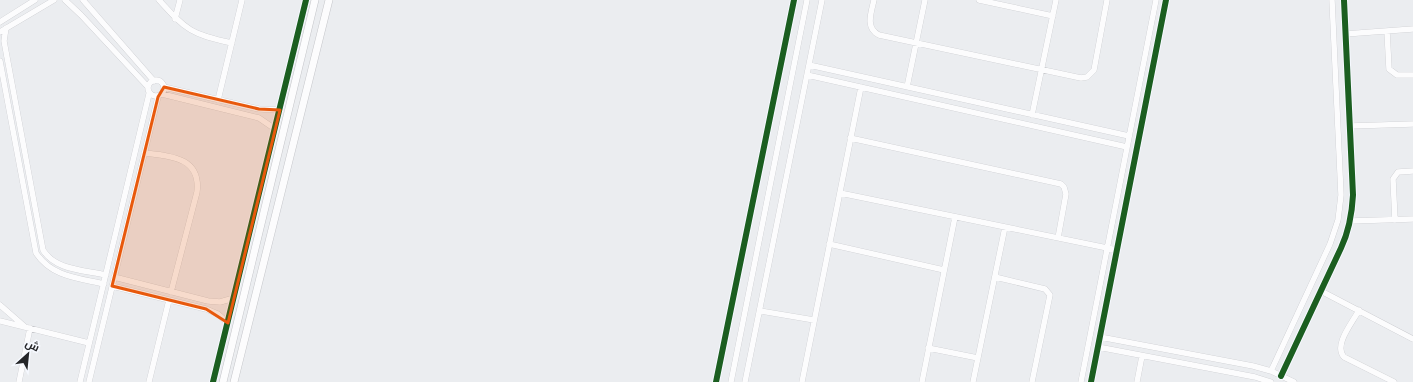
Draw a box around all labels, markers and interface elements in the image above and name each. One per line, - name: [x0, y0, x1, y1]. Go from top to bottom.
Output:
- north arrow: [8, 334, 48, 374]
- text: ش: [23, 335, 42, 355]

